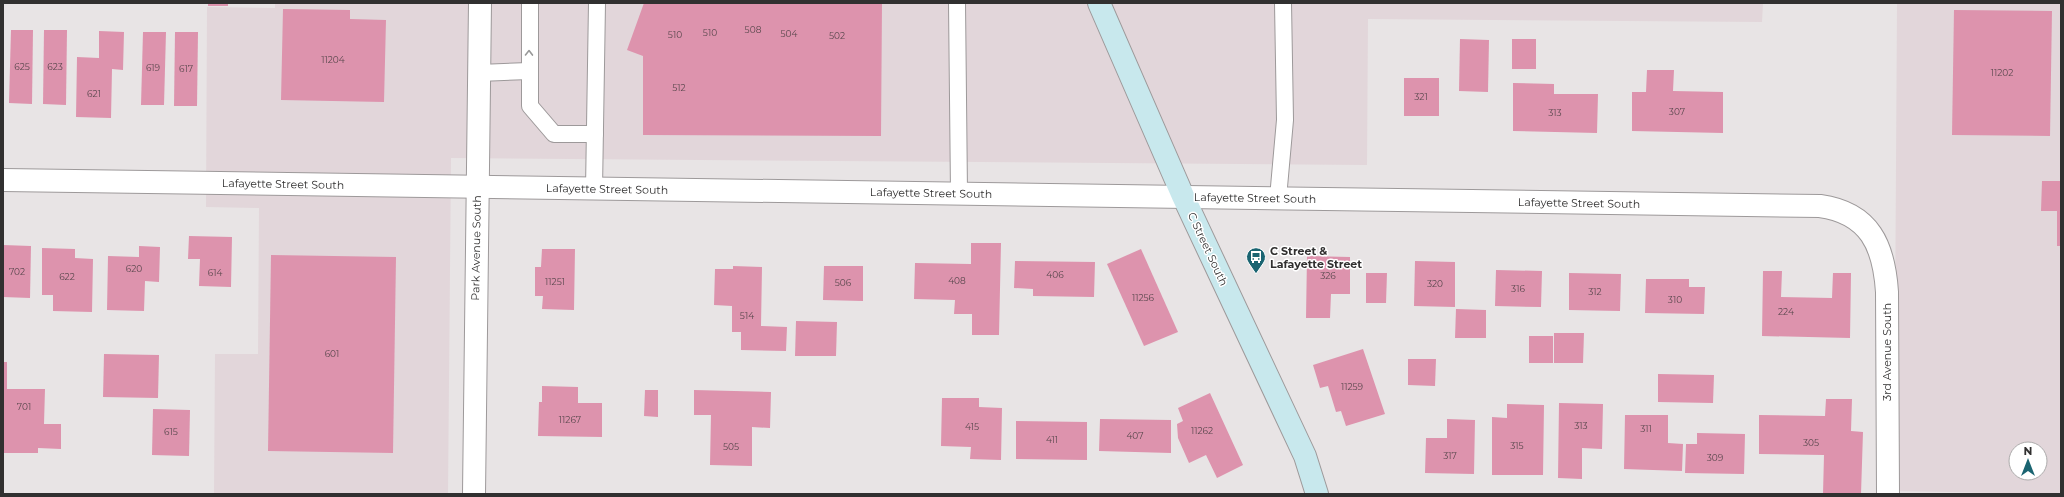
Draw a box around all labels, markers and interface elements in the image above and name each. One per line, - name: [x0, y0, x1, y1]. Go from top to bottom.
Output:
- house number: 508: [745, 24, 762, 35]
- house number: 510: [703, 27, 717, 38]
- house number: 504: [780, 28, 798, 39]
- house number: 510: [668, 29, 682, 40]
- house number: 502: [829, 30, 845, 41]
- one-way arrow: [525, 50, 533, 56]
- house number: 11204: [321, 54, 345, 65]
- house number: 625: [14, 61, 30, 72]
- house number: 623: [47, 61, 63, 72]
- house number: 619: [146, 62, 161, 73]
- house number: 617: [179, 63, 193, 74]
- house number: 11202: [1991, 67, 2013, 78]
- house number: 512: [672, 82, 686, 93]
- house number: 621: [87, 88, 101, 99]
- house number: 321: [1414, 91, 1428, 102]
- house number: 307: [1669, 106, 1685, 117]
- house number: 313: [1548, 107, 1562, 118]
- street label: Lafayette Street South: [222, 176, 344, 192]
- street label: Lafayette Street South: [546, 181, 668, 197]
- street label: Lafayette Street South: [870, 185, 992, 201]
- street label: Lafayette Street South: [1194, 190, 1316, 206]
- street label: Park Avenue South: [468, 195, 484, 301]
- street label: Lafayette Street South: [1518, 195, 1640, 211]
- street label: C Street South: [1185, 210, 1231, 288]
- place label: C Street & Lafayette Street: [1270, 244, 1362, 271]
- bus stop icon: C Street & Lafayette Street: [1245, 246, 1267, 274]
- house number: 620: [126, 263, 142, 274]
- house number: 702: [9, 266, 25, 277]
- house number: 614: [208, 267, 222, 278]
- house number: 406: [1046, 269, 1064, 280]
- house number: 326: [1320, 270, 1336, 281]
- house number: 622: [59, 271, 75, 282]
- house number: 408: [948, 275, 966, 286]
- house number: 11251: [545, 276, 565, 287]
- house number: 506: [835, 277, 852, 288]
- house number: 320: [1427, 278, 1443, 289]
- house number: 316: [1511, 283, 1525, 294]
- house number: 312: [1588, 286, 1602, 297]
- house number: 11256: [1132, 292, 1155, 303]
- house number: 310: [1668, 294, 1682, 305]
- street label: 3rd Avenue South: [1880, 303, 1894, 401]
- house number: 224: [1778, 306, 1794, 317]
- house number: 514: [740, 310, 754, 321]
- house number: 601: [325, 348, 339, 359]
- house number: 11259: [1341, 381, 1364, 392]
- house number: 701: [17, 401, 31, 412]
- house number: 11267: [559, 414, 581, 425]
- house number: 313: [1574, 420, 1588, 431]
- house number: 415: [965, 421, 979, 432]
- house number: 311: [1640, 423, 1652, 434]
- house number: 11262: [1191, 425, 1213, 436]
- house number: 615: [164, 426, 178, 437]
- house number: 407: [1126, 430, 1144, 441]
- house number: 411: [1046, 434, 1058, 445]
- house number: 305: [1803, 437, 1819, 448]
- house number: 315: [1510, 440, 1524, 451]
- house number: 505: [723, 441, 739, 452]
- north arrow: [2008, 441, 2048, 481]
- text: N: [2024, 444, 2032, 458]
- house number: 317: [1443, 450, 1457, 461]
- house number: 309: [1707, 452, 1724, 463]

